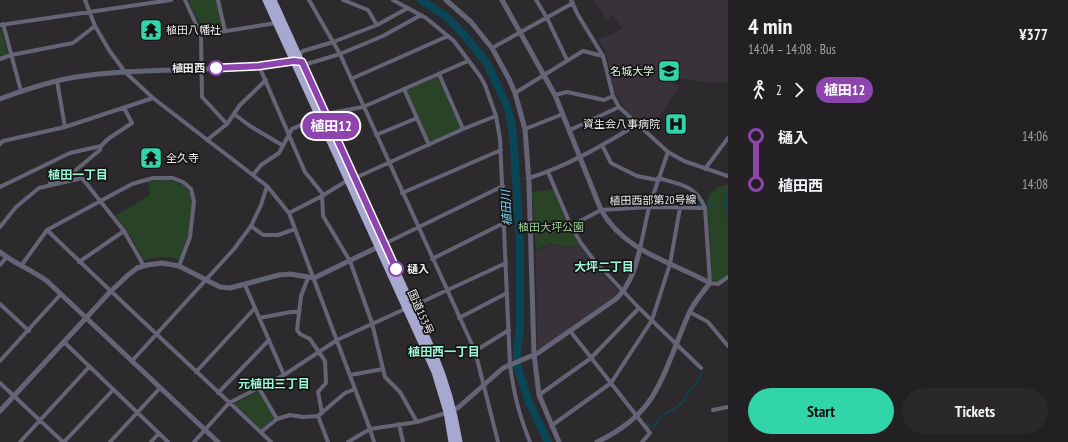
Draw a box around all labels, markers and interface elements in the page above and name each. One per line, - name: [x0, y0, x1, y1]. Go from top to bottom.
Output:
- text: 4 min: [748, 12, 792, 40]
- temple icon: 植田八幡社: [138, 17, 164, 43]
- place label: 植田八幡社: [166, 23, 221, 37]
- text: ¥377: [1019, 25, 1048, 44]
- text: 14:04 – 14:08 · Bus: [748, 41, 836, 58]
- school or university icon: 名城大学: [656, 58, 682, 84]
- marker: 植田西: [208, 60, 224, 76]
- place label: 植田西: [172, 61, 205, 75]
- place label: 名城大学: [610, 64, 654, 78]
- icon: walk: [748, 79, 770, 101]
- icon: forward: [788, 79, 810, 101]
- text: 植田12: [824, 81, 865, 99]
- text: 2: [776, 82, 782, 99]
- hospital icon: 資生会八事病院: [663, 111, 689, 137]
- line badge: 植田12: [303, 113, 359, 139]
- text: 植田12: [310, 117, 352, 135]
- place label: 資生会八事病院: [583, 117, 660, 131]
- text: 樋入: [778, 128, 808, 147]
- text: 14:06: [1022, 128, 1048, 145]
- temple icon: 全久寺: [138, 145, 164, 171]
- place label: 全久寺: [166, 151, 199, 165]
- district label: 植田一丁目: [48, 167, 108, 182]
- text: 植田西: [778, 176, 823, 195]
- text: 14:08: [1022, 176, 1048, 193]
- water label: 植田川: [497, 188, 514, 226]
- street label: 植田西部第20号線: [609, 192, 697, 208]
- park label: 植田大坪公園: [518, 220, 584, 234]
- district label: 大坪二丁目: [574, 259, 634, 274]
- marker: 樋入: [388, 261, 404, 277]
- place label: 樋入: [407, 262, 429, 276]
- street label: 国道153号: [405, 287, 437, 337]
- district label: 植田西一丁目: [408, 344, 480, 359]
- district label: 元植田三丁目: [238, 376, 310, 391]
- button: Start: [748, 388, 894, 434]
- button: Tickets: [902, 388, 1048, 434]

